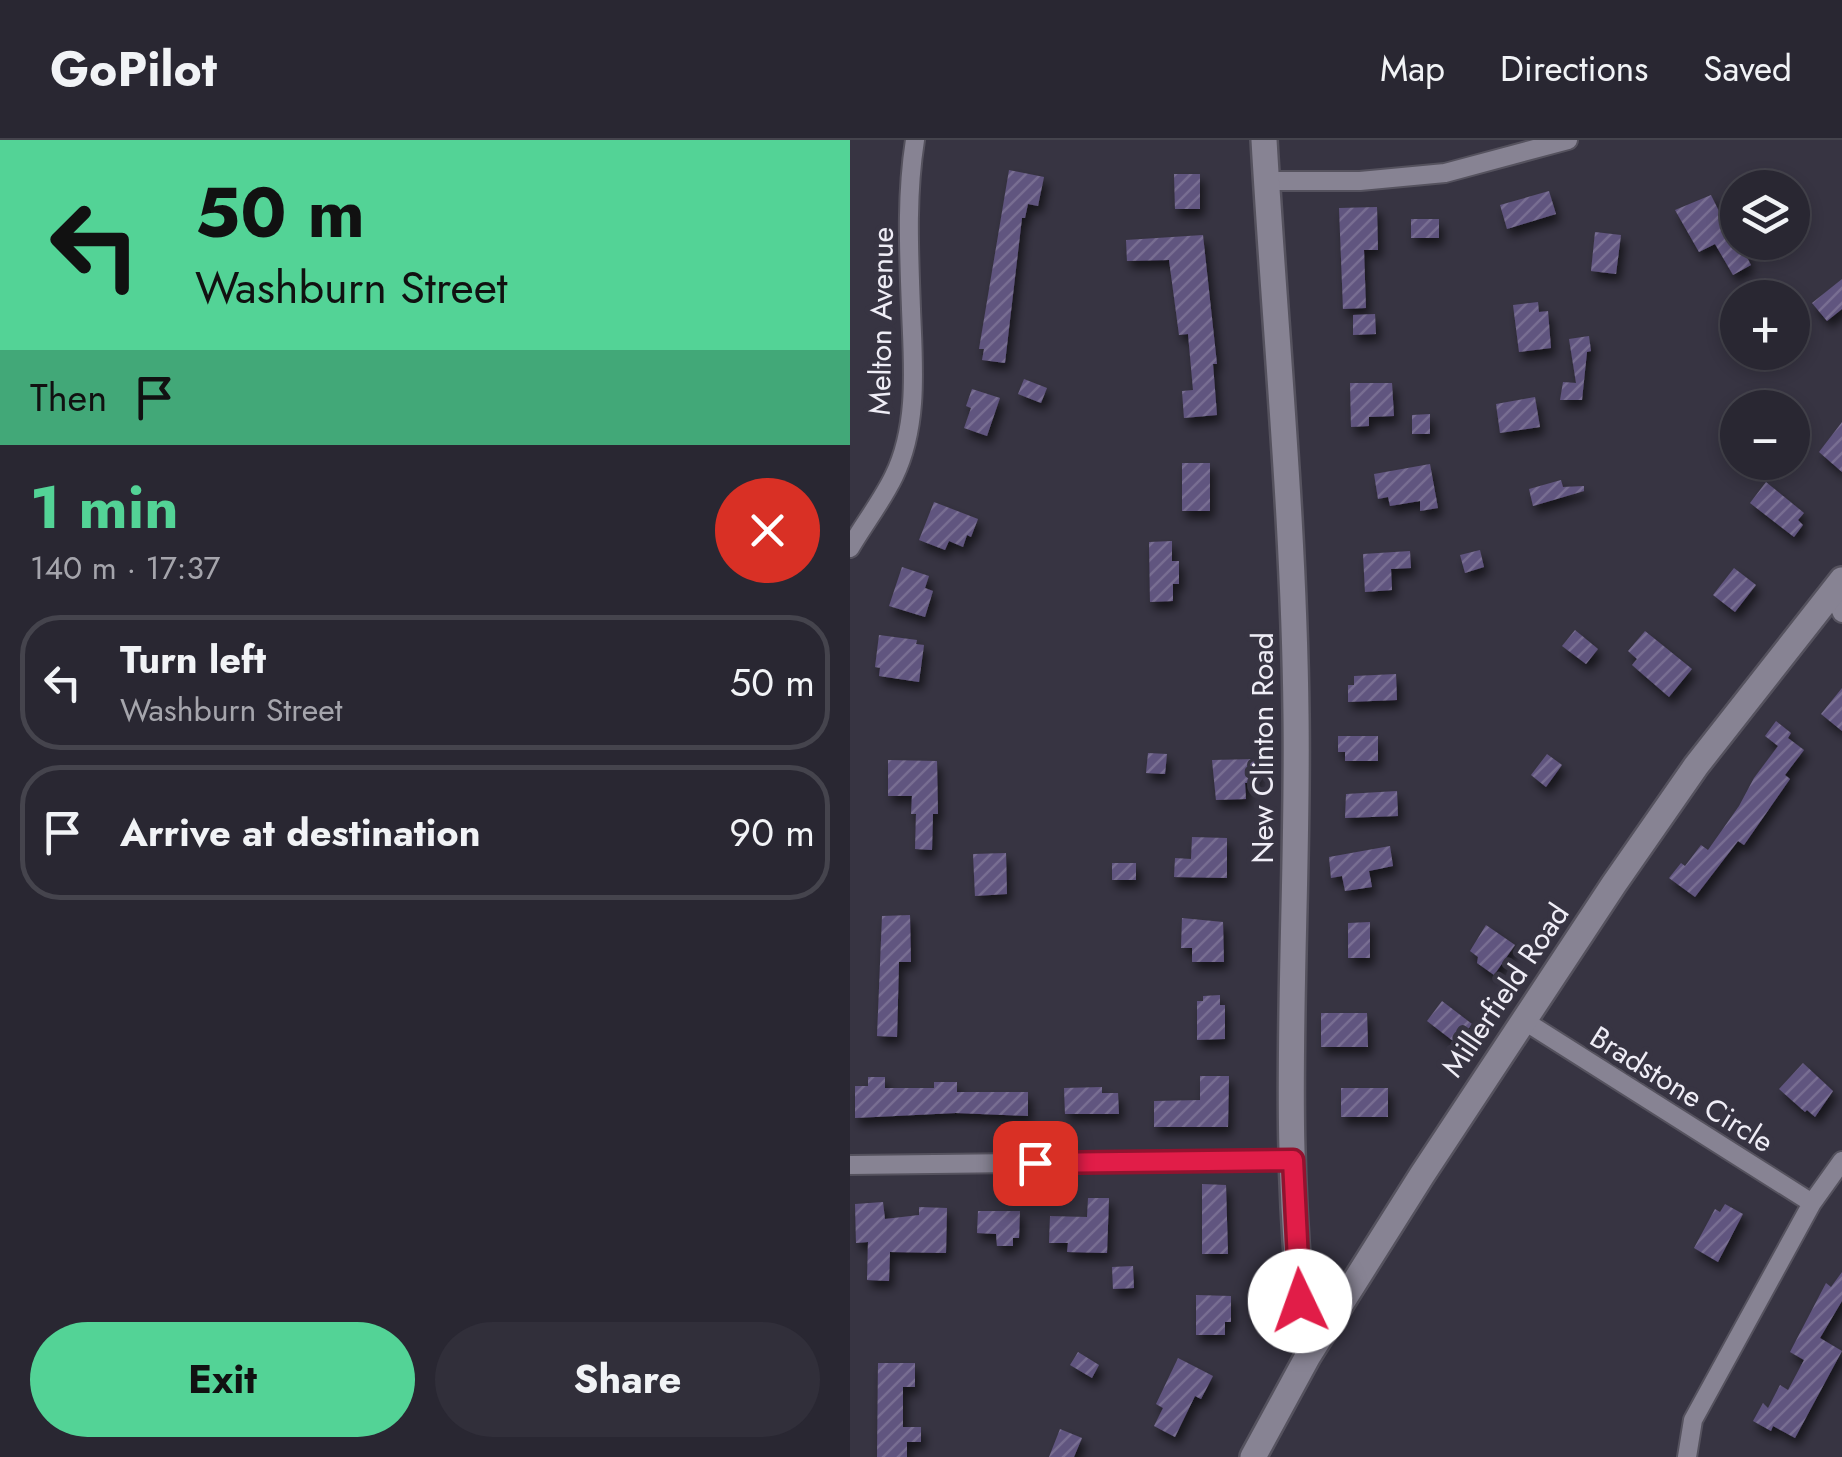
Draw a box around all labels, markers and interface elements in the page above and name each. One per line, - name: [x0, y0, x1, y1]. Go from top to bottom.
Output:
- text: GoPilot: [50, 35, 217, 104]
- text: Map: [1380, 44, 1445, 94]
- text: Directions: [1500, 44, 1648, 94]
- text: Saved: [1703, 44, 1792, 94]
- text: 50 m: [195, 162, 365, 263]
- map controls: [1720, 170, 1810, 480]
- button: layers: [1720, 170, 1810, 260]
- icon: left: [30, 180, 160, 310]
- street label: Melton Avenue: [858, 226, 904, 416]
- text: Washburn Street: [195, 255, 508, 320]
- button: +: [1720, 280, 1810, 370]
- text: Then: [30, 370, 107, 425]
- icon: arrive: [127, 370, 182, 425]
- button: −: [1720, 390, 1810, 480]
- text: 1 min: [30, 464, 179, 551]
- button: close: [715, 478, 820, 583]
- text: 140 m · 17:37: [30, 545, 220, 591]
- text: Turn left: [120, 632, 266, 687]
- street label: New Clinton Road: [1241, 632, 1284, 864]
- icon: left: [35, 655, 90, 710]
- text: 50 m: [730, 655, 815, 710]
- text: Washburn Street: [120, 687, 342, 733]
- icon: arrive: [35, 805, 90, 860]
- text: Arrive at destination: [120, 805, 481, 860]
- text: 90 m: [729, 805, 815, 860]
- street label: Millerfield Road: [1431, 895, 1579, 1085]
- street label: Bradstone Circle: [1582, 1015, 1782, 1163]
- pin: [993, 1121, 1078, 1206]
- icon: arrive: [1008, 1136, 1063, 1191]
- position arrow: [1248, 1249, 1352, 1353]
- button: Exit: [30, 1322, 415, 1437]
- button: Share: [435, 1322, 820, 1437]

